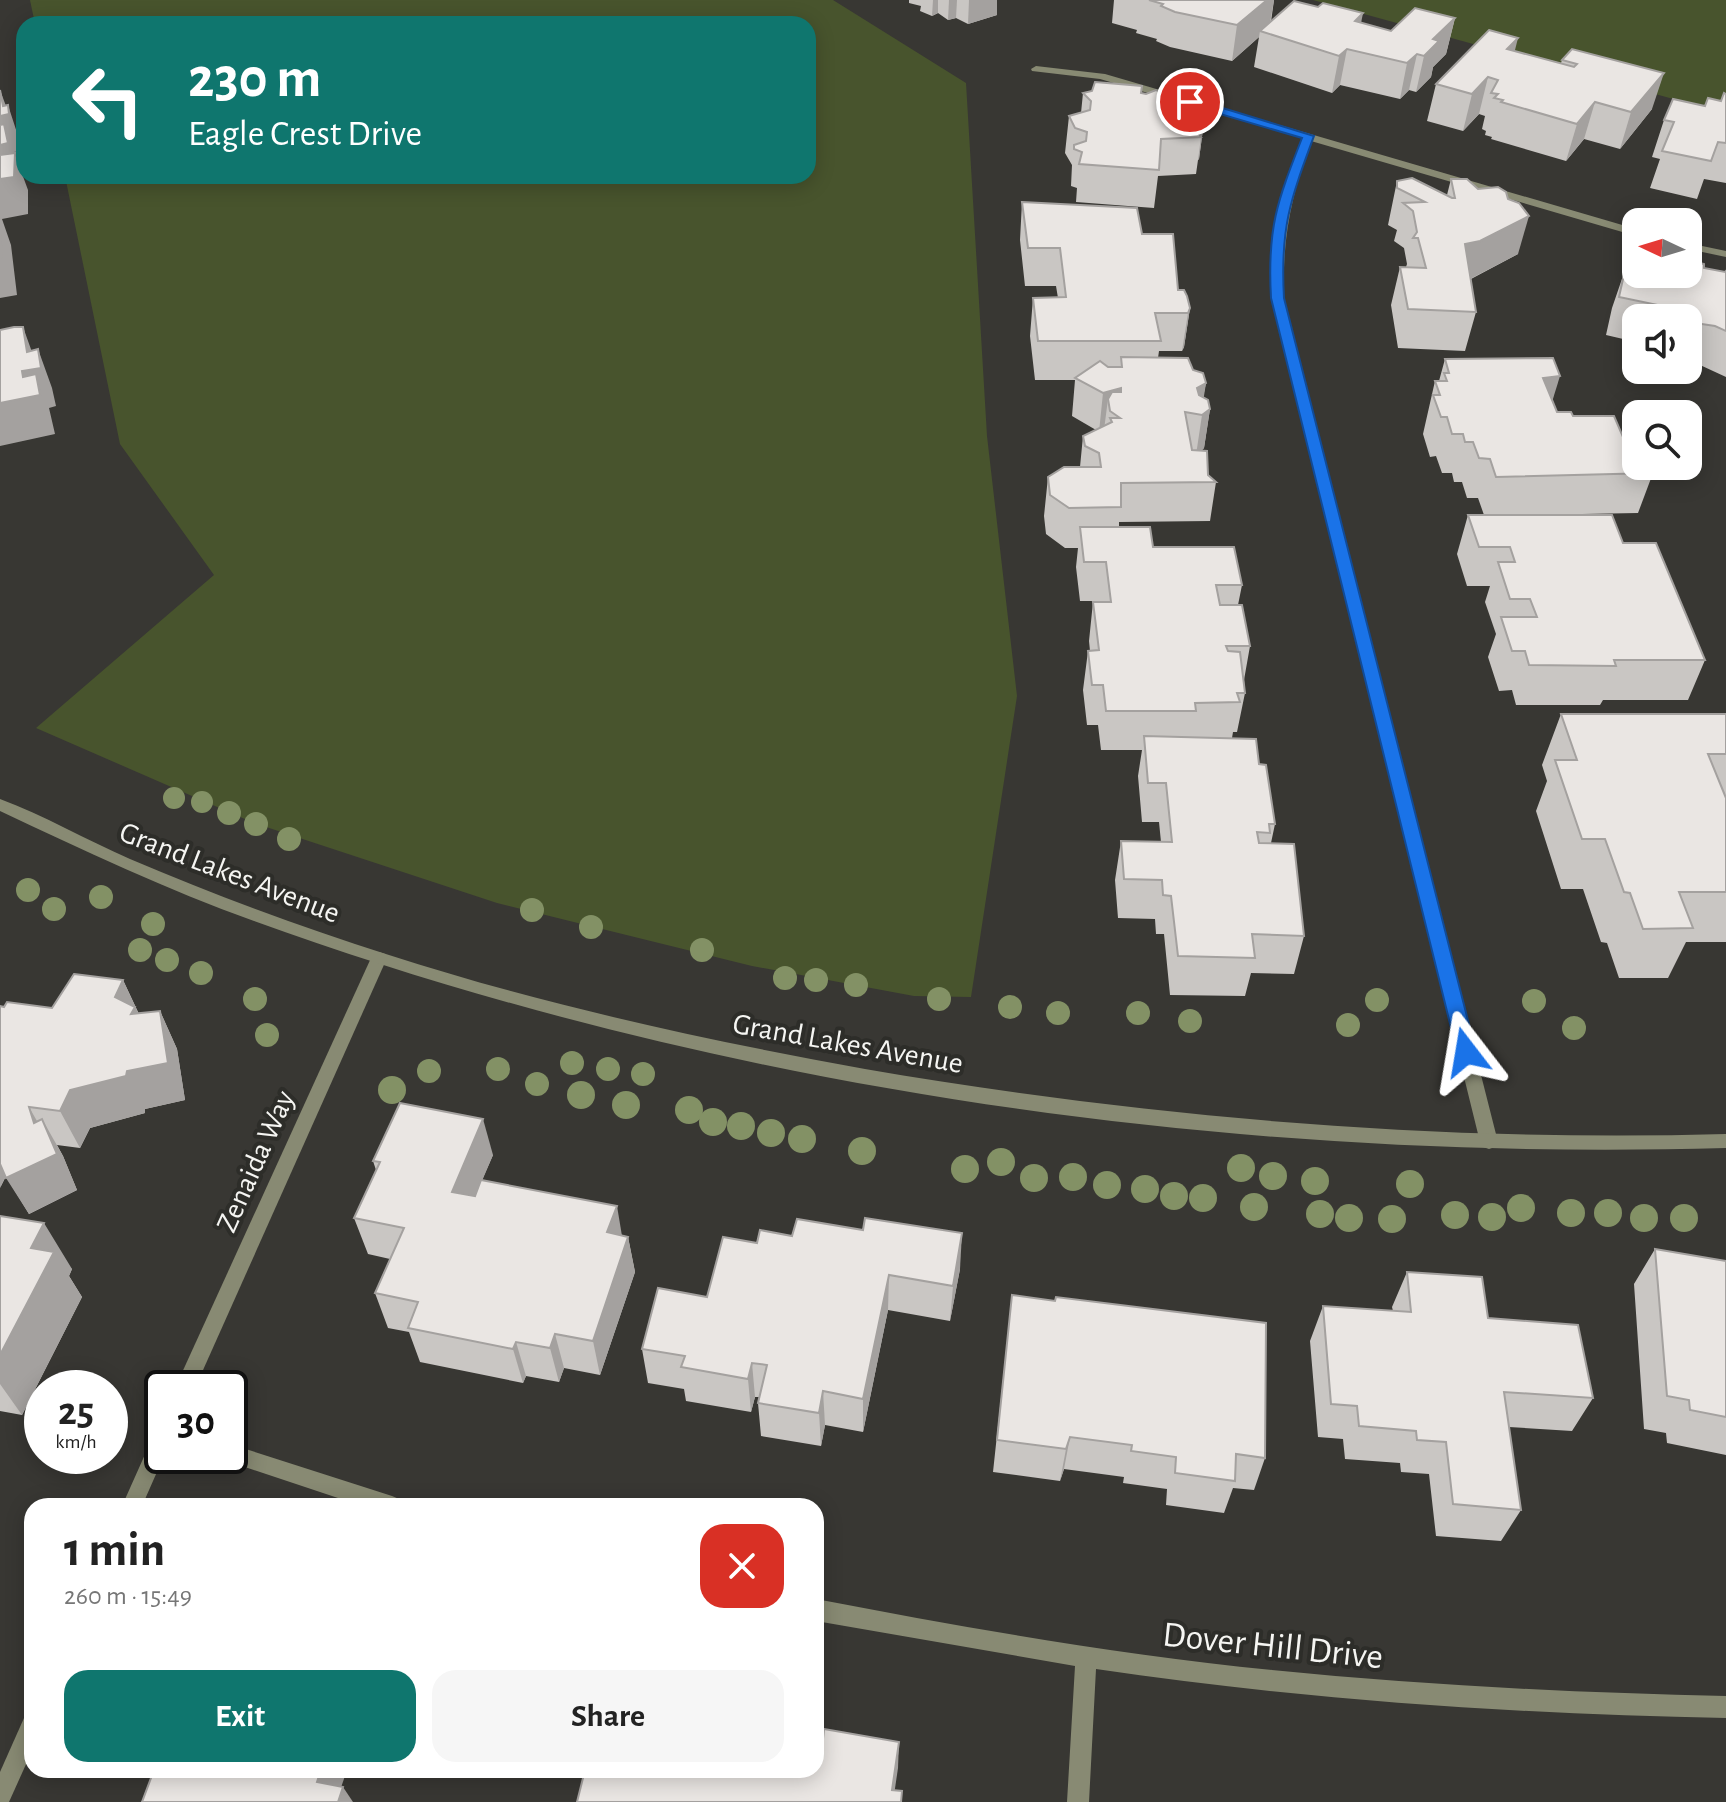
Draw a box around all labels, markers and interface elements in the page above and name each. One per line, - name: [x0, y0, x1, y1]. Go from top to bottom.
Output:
- icon: left: [56, 48, 160, 152]
- text: 230 m: [188, 51, 321, 107]
- pin: [1156, 68, 1224, 136]
- icon: arrive: [1168, 80, 1212, 124]
- text: Eagle Crest Drive: [188, 116, 422, 152]
- north arrow: [1622, 208, 1702, 288]
- map controls: [1622, 208, 1702, 480]
- button: sound: [1622, 304, 1702, 384]
- button: search: [1622, 400, 1702, 480]
- street label: Grand Lakes Avenue: [115, 817, 344, 929]
- street label: Grand Lakes Avenue: [730, 1009, 965, 1079]
- position arrow: [1424, 1010, 1508, 1094]
- street label: Zenaida Way: [211, 1086, 300, 1237]
- speed limit sign: 30: [144, 1370, 248, 1474]
- text: 25: [58, 1392, 94, 1432]
- text: km/h: [55, 1432, 97, 1452]
- button: close: [700, 1524, 784, 1608]
- text: 1 min: [64, 1527, 165, 1575]
- text: 260 m · 15:49: [64, 1583, 192, 1609]
- street label: Dover Hill Drive: [1161, 1617, 1385, 1675]
- button: Exit: [64, 1670, 416, 1762]
- button: Share: [432, 1670, 784, 1762]

